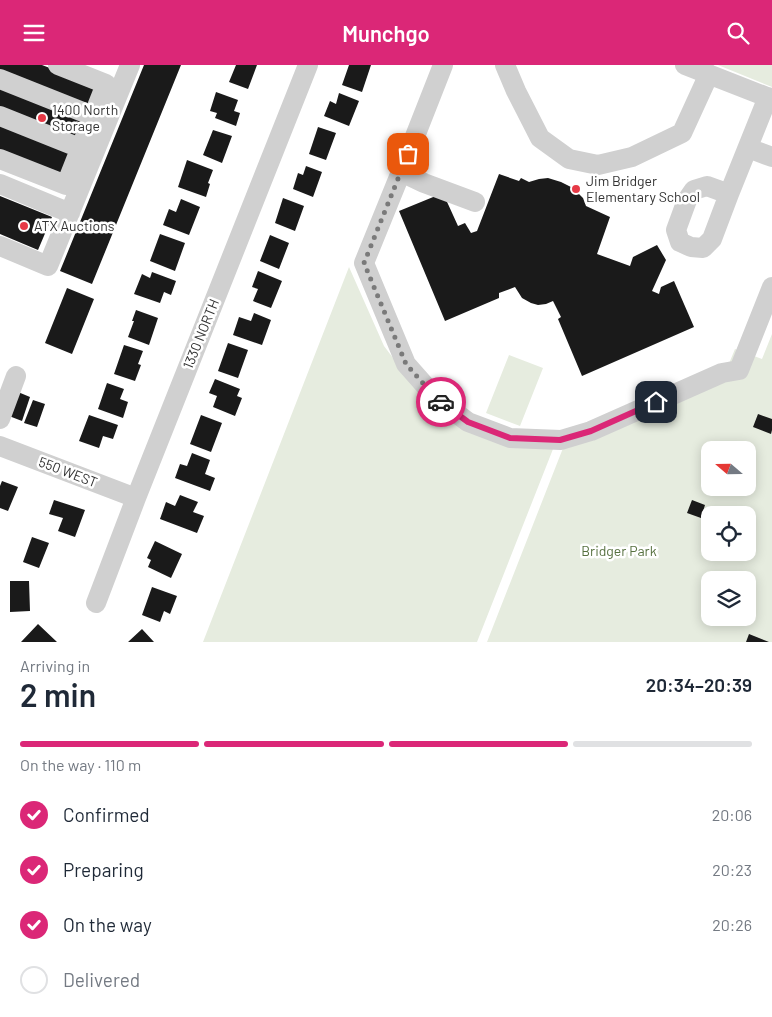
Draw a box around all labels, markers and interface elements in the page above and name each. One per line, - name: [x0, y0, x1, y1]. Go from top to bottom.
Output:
- icon: menu: [20, 19, 48, 47]
- icon: search: [724, 19, 752, 47]
- text: Munchgo: [342, 20, 430, 46]
- place label: 1400 North Storage: [52, 101, 118, 134]
- marker: 1400 North Storage: [36, 112, 48, 124]
- pin: [387, 133, 429, 175]
- icon: bag: [394, 140, 422, 168]
- place label: Jim Bridger Elementary School: [586, 172, 700, 205]
- marker: Jim Bridger Elementary School: [570, 183, 582, 195]
- place label: ATX Auctions: [34, 217, 115, 234]
- marker: ATX Auctions: [18, 220, 30, 232]
- street label: 1330 NORTH: [179, 296, 222, 371]
- courier: [416, 377, 466, 427]
- pin: [635, 381, 677, 423]
- icon: car: [427, 388, 455, 416]
- icon: home: [642, 388, 670, 416]
- north arrow: [701, 441, 756, 496]
- map controls: [701, 441, 756, 626]
- street label: 550 WEST: [36, 453, 100, 491]
- button: locate: [701, 506, 756, 561]
- park label: Bridger Park: [581, 542, 657, 559]
- button: layers: [701, 571, 756, 626]
- text: Arriving in: [20, 656, 90, 675]
- text: 20:34–20:39: [646, 673, 752, 696]
- text: 2 min: [20, 675, 96, 713]
- text: On the way · 110 m: [20, 755, 141, 774]
- icon: check: [20, 801, 48, 829]
- text: Confirmed: [63, 803, 150, 826]
- text: 20:06: [712, 805, 752, 824]
- icon: check: [20, 856, 48, 884]
- text: Preparing: [63, 858, 144, 881]
- text: 20:23: [712, 860, 752, 879]
- icon: check: [20, 911, 48, 939]
- text: On the way: [63, 913, 152, 936]
- text: 20:26: [712, 915, 752, 934]
- text: Delivered: [63, 968, 140, 991]

